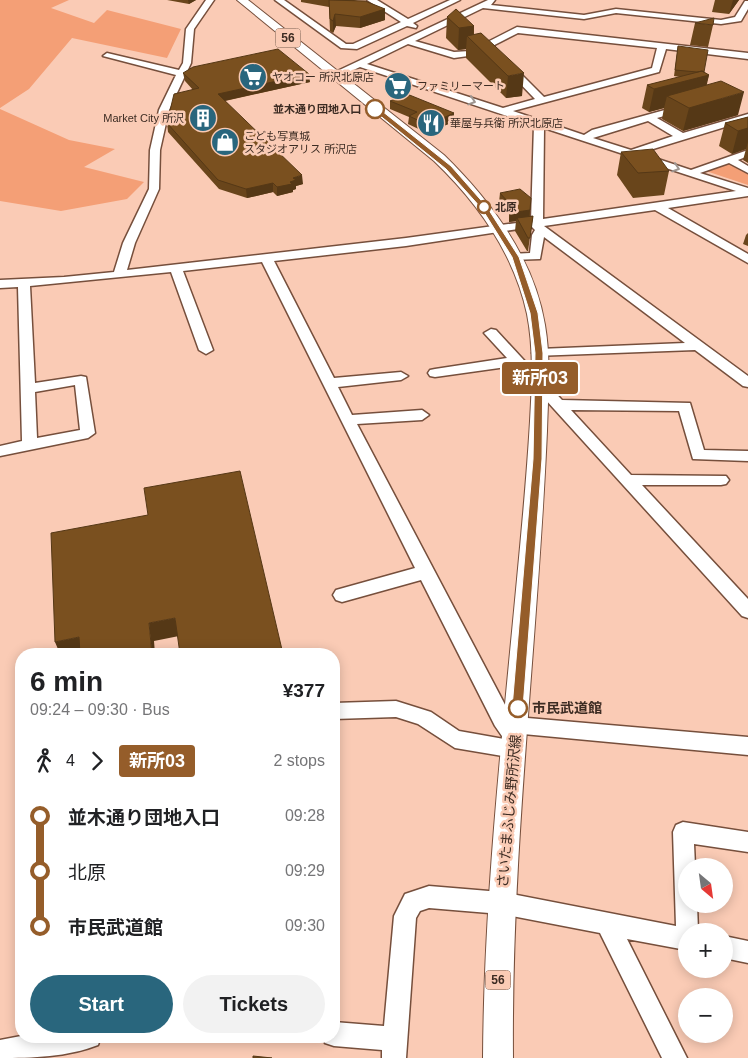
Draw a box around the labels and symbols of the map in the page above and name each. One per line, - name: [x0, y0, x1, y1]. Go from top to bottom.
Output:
- road number: 56: [276, 28, 300, 48]
- supermarket icon: ヤオコー 所沢北原店: [238, 62, 268, 92]
- place label: ヤオコー 所沢北原店: [272, 71, 374, 83]
- supermarket icon: ファミリーマート: [383, 71, 413, 101]
- place label: ファミリーマート: [417, 80, 505, 92]
- one-way arrow: [467, 96, 476, 106]
- marker: 並木通り団地入口: [365, 99, 385, 119]
- building icon: Market City 所沢: [188, 103, 218, 133]
- place label: 並木通り団地入口: [273, 103, 361, 115]
- restaurant icon: 華屋与兵衛 所沢北原店: [416, 108, 446, 138]
- place label: Market City 所沢: [103, 112, 184, 124]
- place label: 華屋与兵衛 所沢北原店: [450, 117, 563, 129]
- shop icon: こども写真城 スタジオアリス 所沢店: [210, 127, 240, 157]
- place label: こども写真城 スタジオアリス 所沢店: [244, 130, 357, 155]
- one-way arrow: [671, 163, 680, 173]
- marker: 北原: [477, 200, 491, 214]
- place label: 北原: [495, 201, 517, 213]
- line badge: 新所03: [505, 362, 575, 394]
- marker: 市民武道館: [508, 698, 528, 718]
- place label: 市民武道館: [532, 700, 602, 716]
- street label: さいたまふじみ野所沢線: [494, 734, 524, 888]
- north arrow: [678, 858, 732, 912]
- road number: 56: [486, 970, 510, 990]

